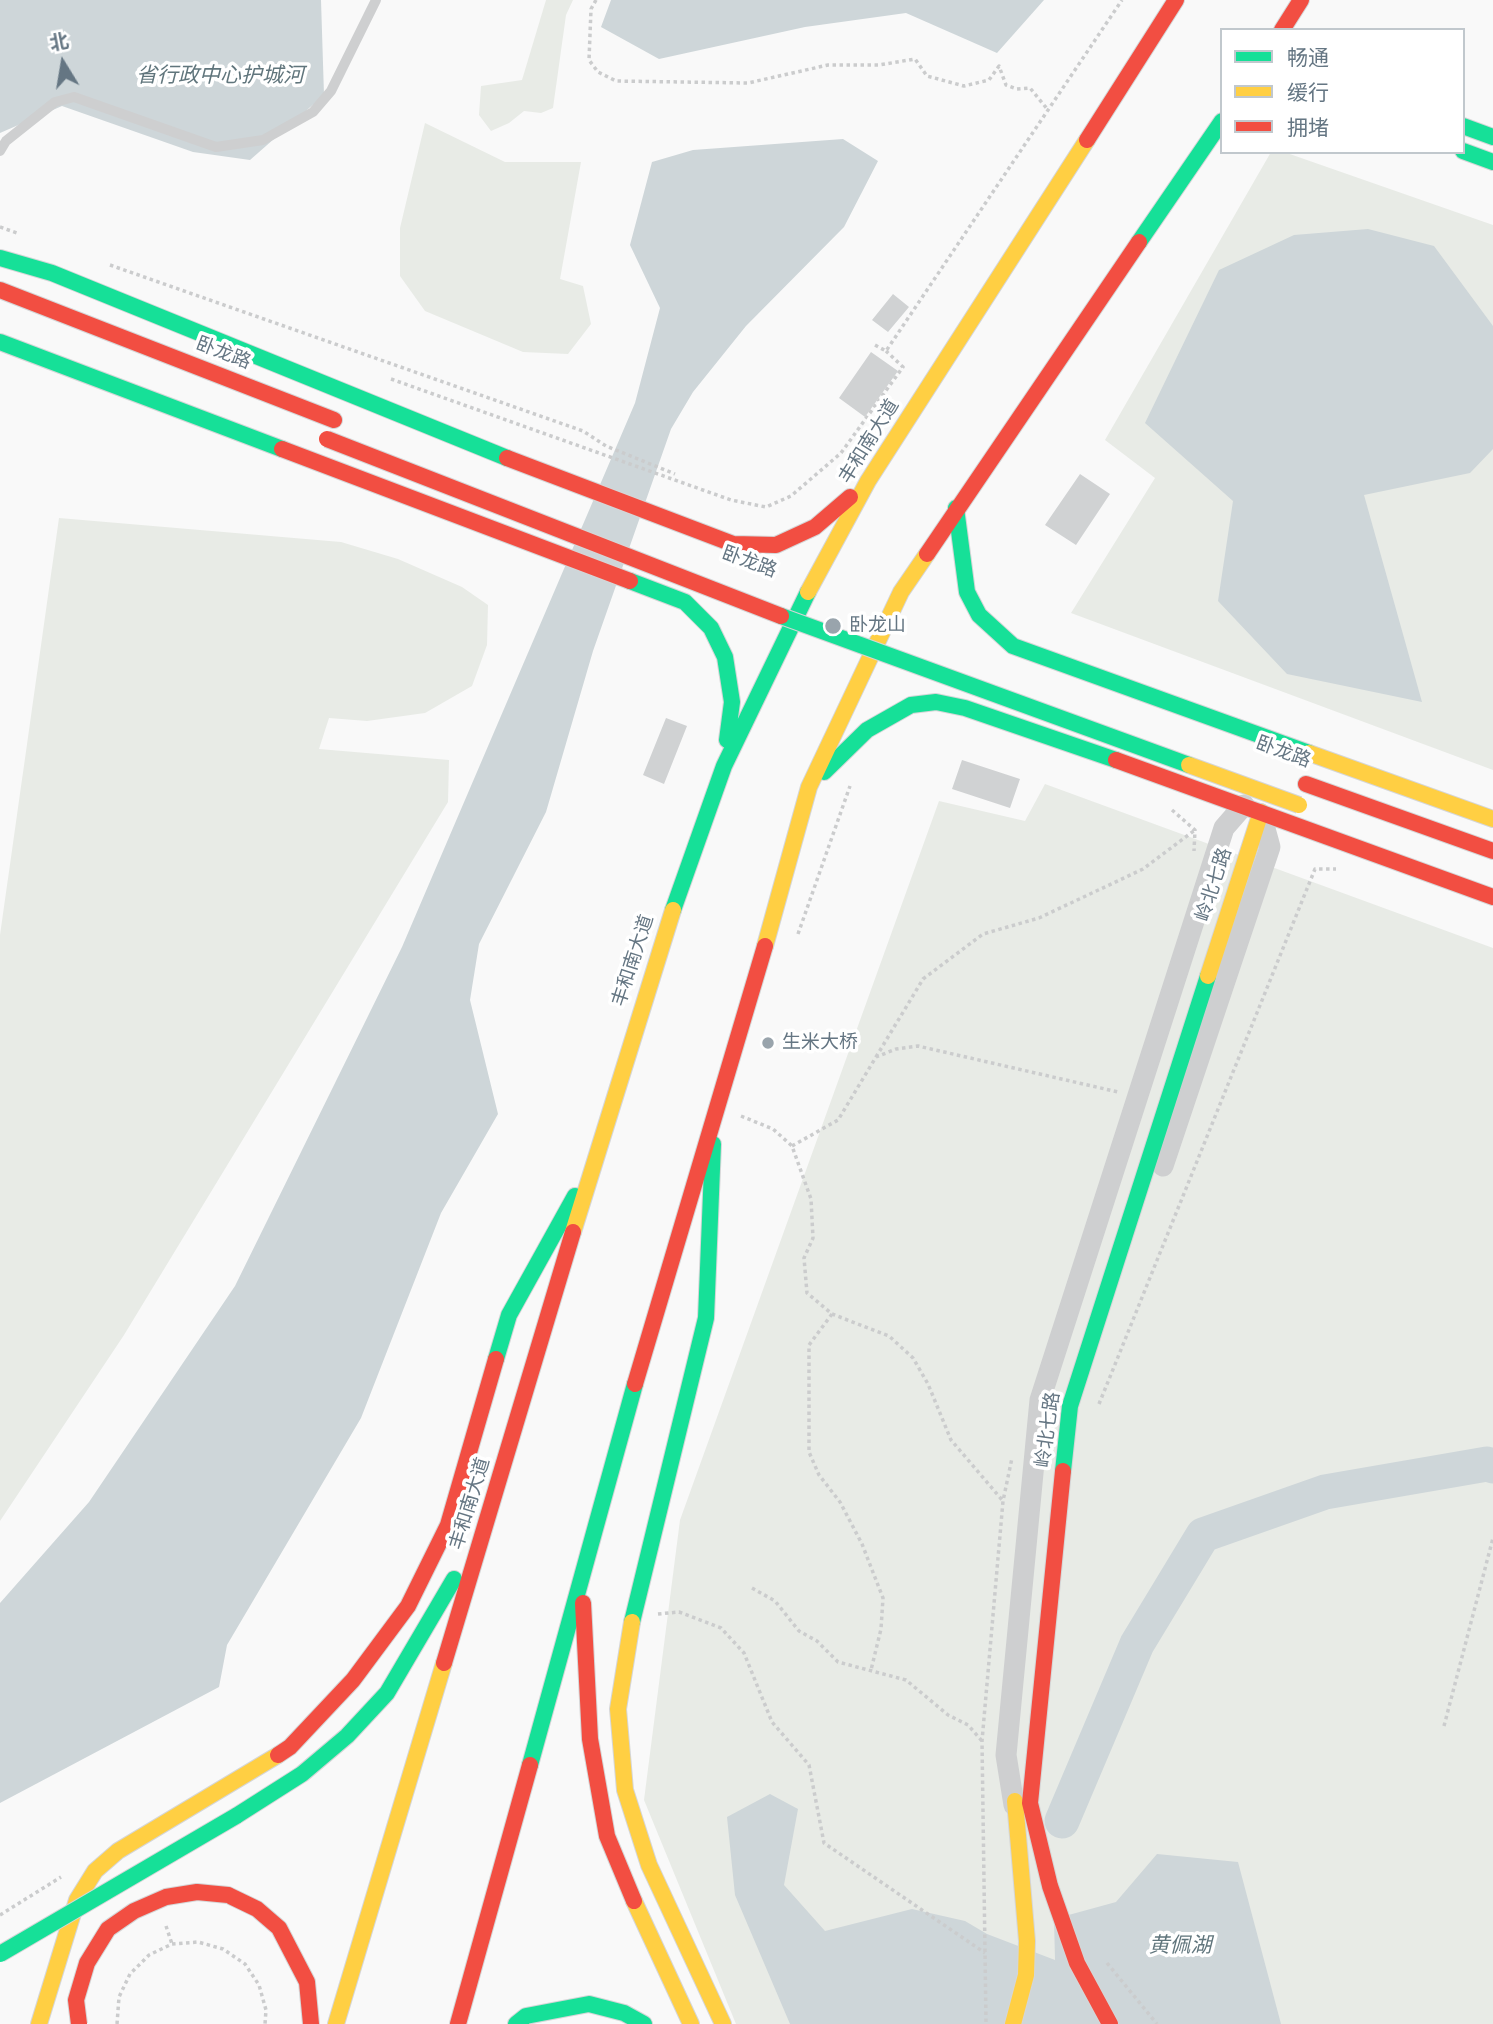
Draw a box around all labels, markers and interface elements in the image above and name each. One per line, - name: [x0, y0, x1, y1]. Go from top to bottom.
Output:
- north arrow: [28, 28, 98, 98]
- text: 北: [47, 28, 71, 57]
- legend: [1220, 28, 1465, 154]
- text: 畅通: [1287, 44, 1329, 72]
- water label: 省行政中心护城河: [136, 64, 304, 90]
- text: 缓行: [1287, 79, 1329, 107]
- text: 拥堵: [1287, 114, 1329, 142]
- street label: 卧龙路: [192, 333, 254, 375]
- street label: 丰和南大道: [835, 396, 905, 488]
- street label: 卧龙路: [718, 543, 780, 583]
- place label: 卧龙山: [849, 615, 906, 637]
- marker: 卧龙山: [823, 616, 843, 636]
- street label: 卧龙路: [1252, 733, 1314, 773]
- street label: 岭北七路: [1192, 845, 1238, 925]
- street label: 丰和南大道: [608, 912, 660, 1010]
- place label: 生米大桥: [782, 1032, 858, 1054]
- marker: 生米大桥: [760, 1035, 776, 1051]
- street label: 岭北七路: [1032, 1391, 1066, 1469]
- street label: 丰和南大道: [446, 1455, 496, 1553]
- water label: 黄佩湖: [1149, 1934, 1211, 1960]

